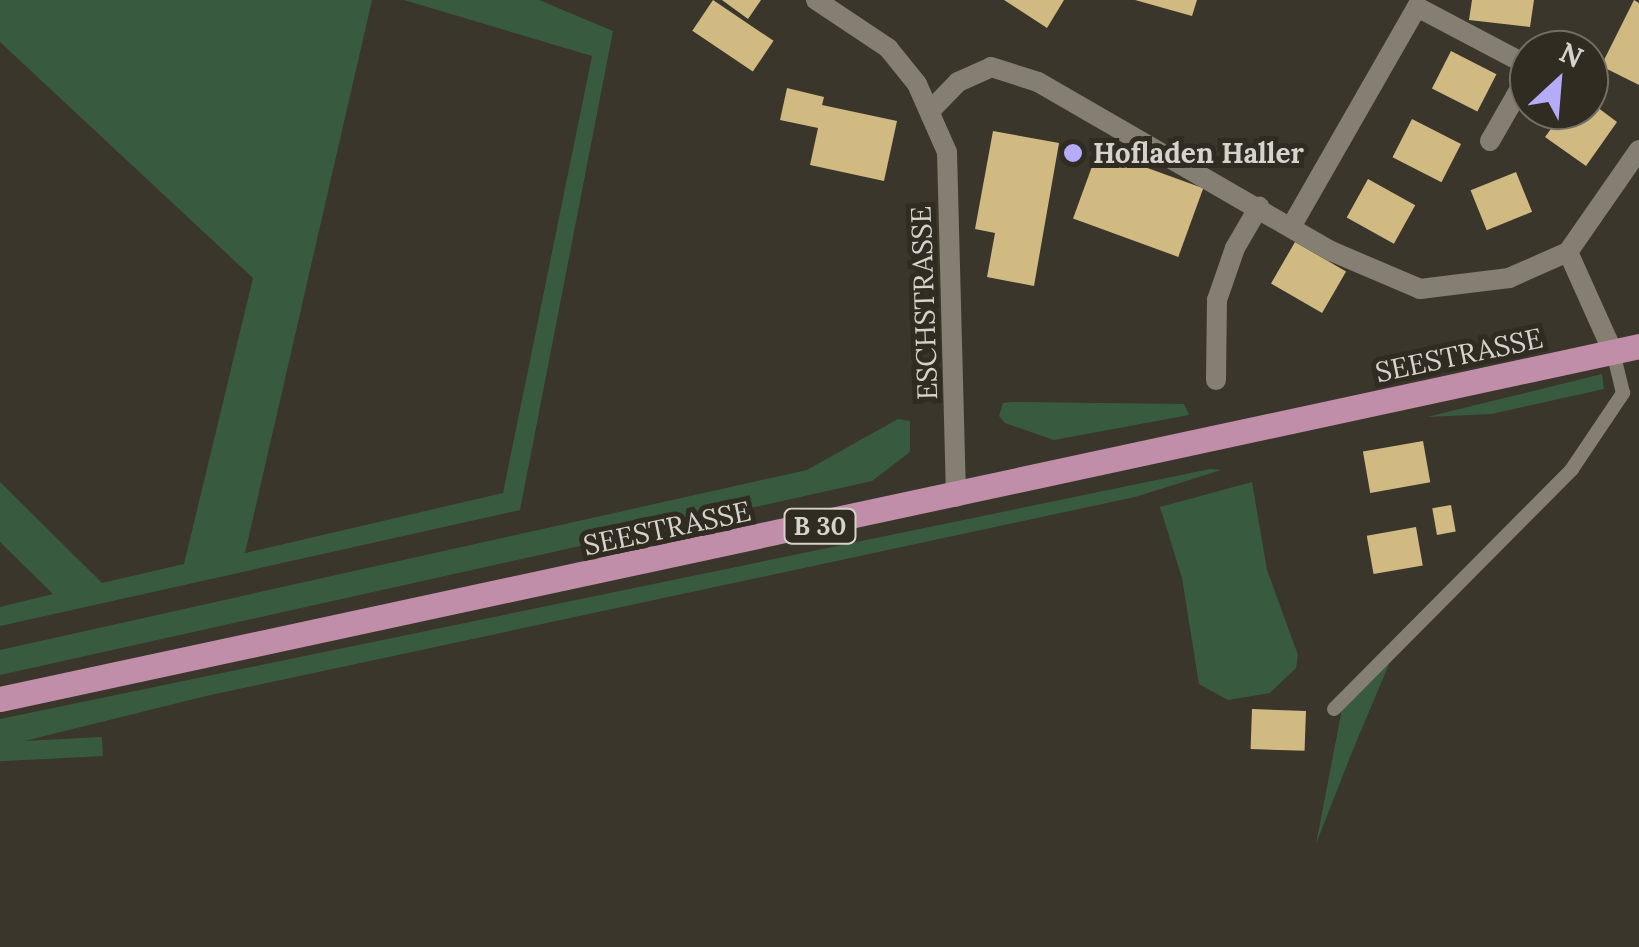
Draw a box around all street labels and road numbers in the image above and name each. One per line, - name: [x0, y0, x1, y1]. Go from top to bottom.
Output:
- street label: ESCHSTRASSE: [904, 205, 944, 401]
- street label: SEESTRASSE: [1372, 321, 1546, 389]
- street label: SEESTRASSE: [580, 494, 754, 562]
- road number: B 30: [782, 506, 858, 546]

